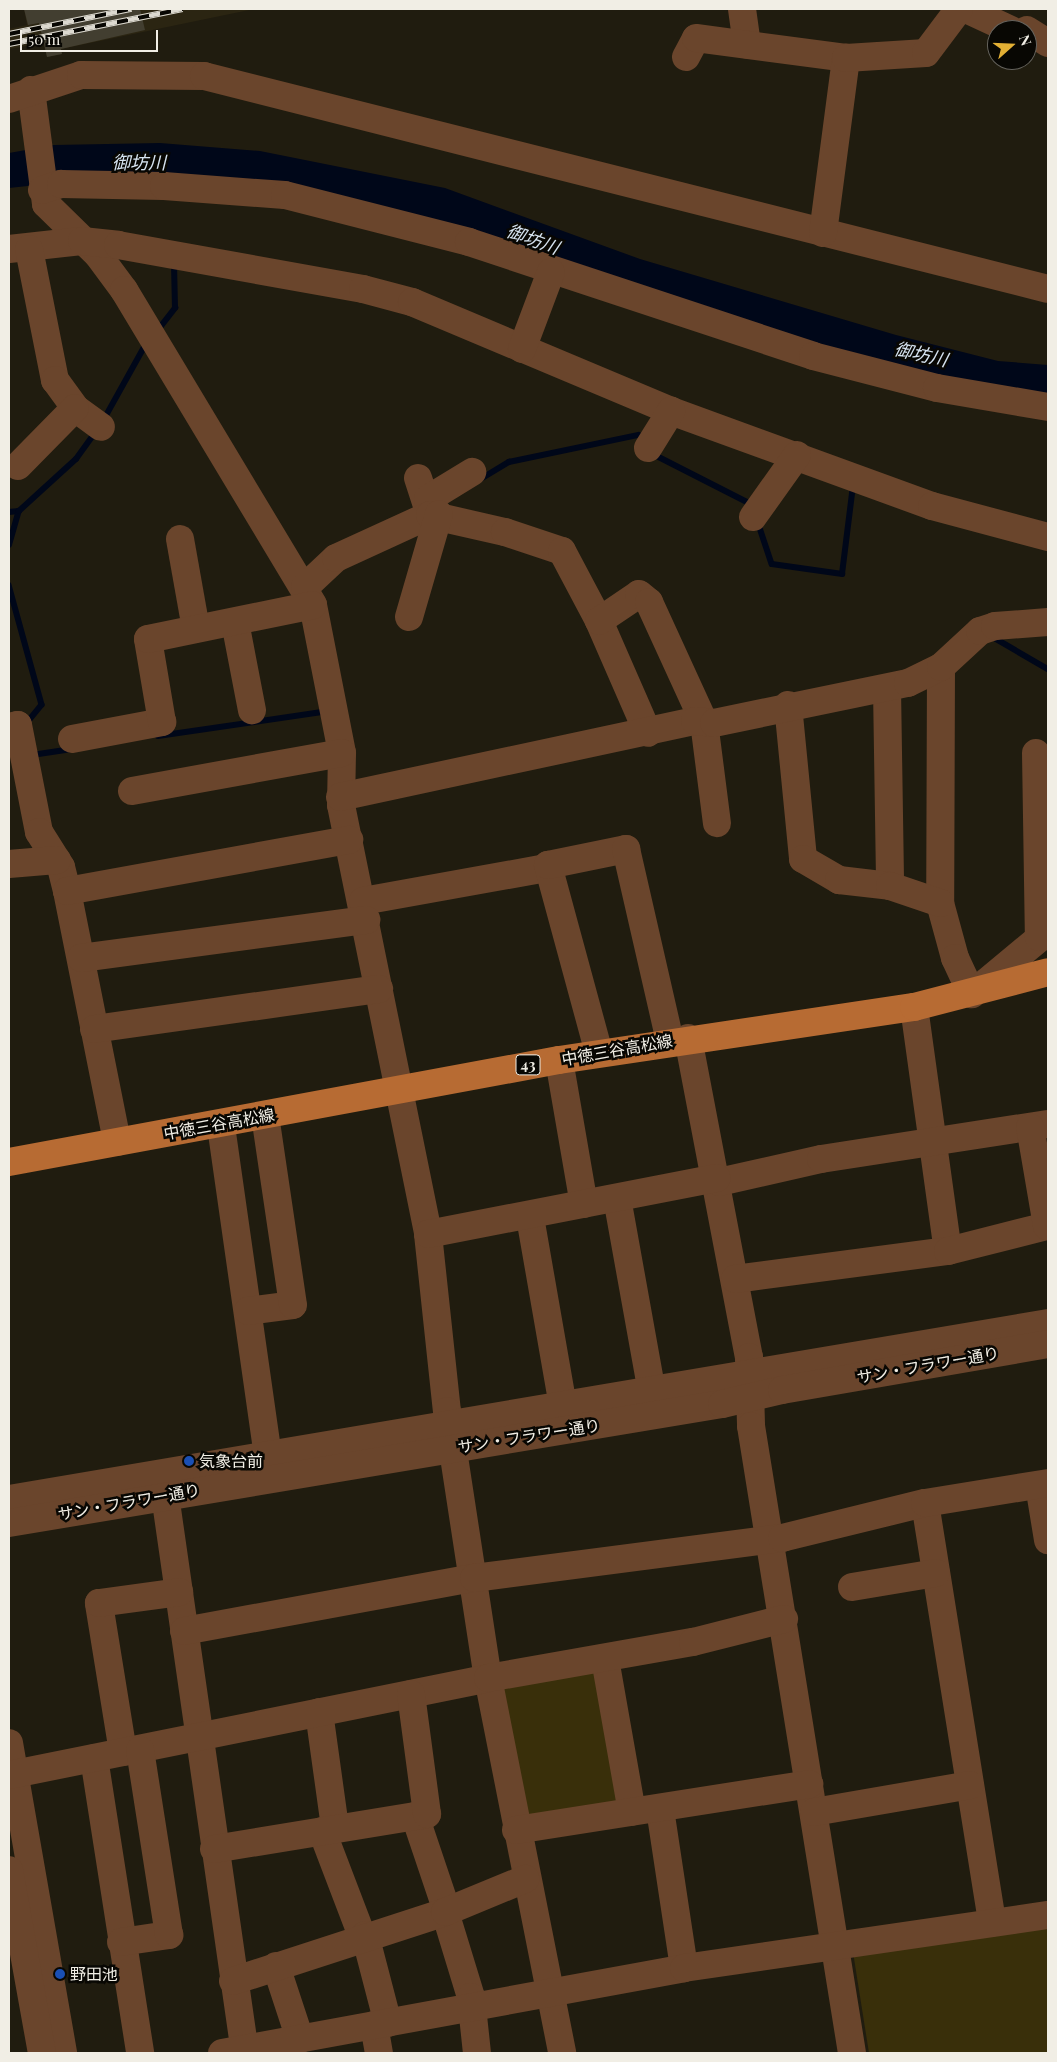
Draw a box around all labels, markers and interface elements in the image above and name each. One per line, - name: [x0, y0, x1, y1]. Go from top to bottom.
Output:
- scale bar: [22, 20, 160, 52]
- north arrow: [987, 20, 1037, 70]
- text: 50 m: [28, 29, 60, 49]
- text: N: [1015, 32, 1036, 48]
- water label: 御坊川: [112, 151, 166, 173]
- water label: 御坊川: [504, 220, 562, 258]
- water label: 御坊川: [892, 337, 950, 371]
- street label: 中徳三谷高松線: [560, 1031, 674, 1069]
- road number: 43: [516, 1052, 540, 1078]
- street label: 中徳三谷高松線: [162, 1105, 276, 1143]
- street label: サン・フラワー通り: [855, 1343, 1001, 1387]
- street label: サン・フラワー通り: [456, 1415, 602, 1457]
- place label: 気象台前: [199, 1451, 263, 1471]
- marker: 気象台前: [183, 1455, 195, 1467]
- street label: サン・フラワー通り: [56, 1480, 202, 1524]
- place label: 野田池: [70, 1964, 118, 1984]
- marker: 野田池: [54, 1968, 66, 1980]

